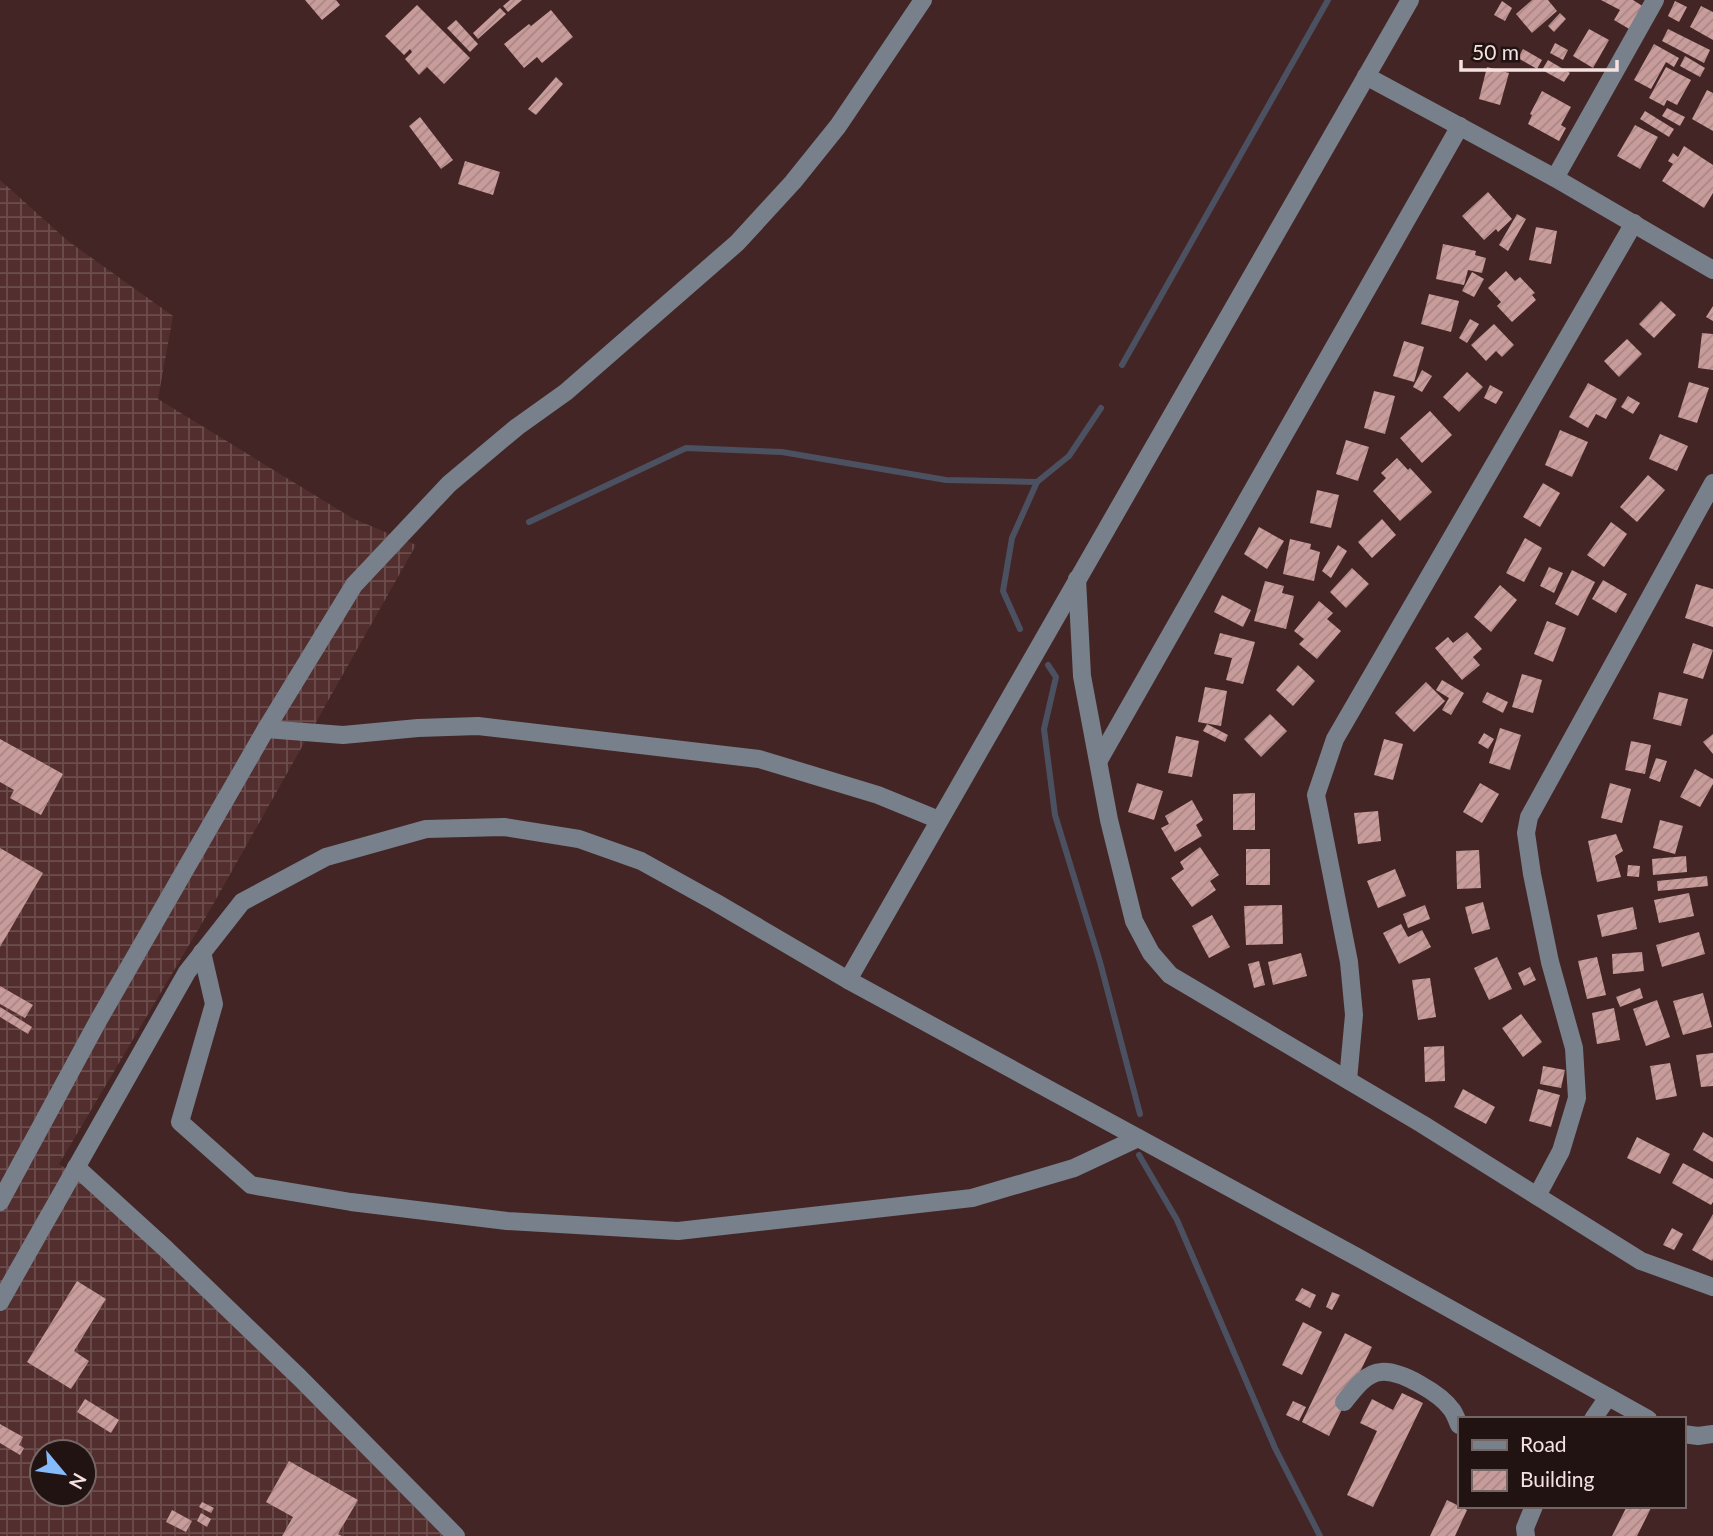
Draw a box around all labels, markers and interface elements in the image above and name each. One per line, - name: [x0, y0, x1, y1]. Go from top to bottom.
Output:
- scale bar: [1461, 28, 1617, 72]
- text: 50 m: [1472, 39, 1519, 64]
- legend: [1458, 1417, 1685, 1508]
- text: Road: [1520, 1431, 1567, 1456]
- north arrow: [28, 1438, 98, 1508]
- text: Building: [1520, 1466, 1595, 1491]
- text: N: [65, 1470, 92, 1493]

